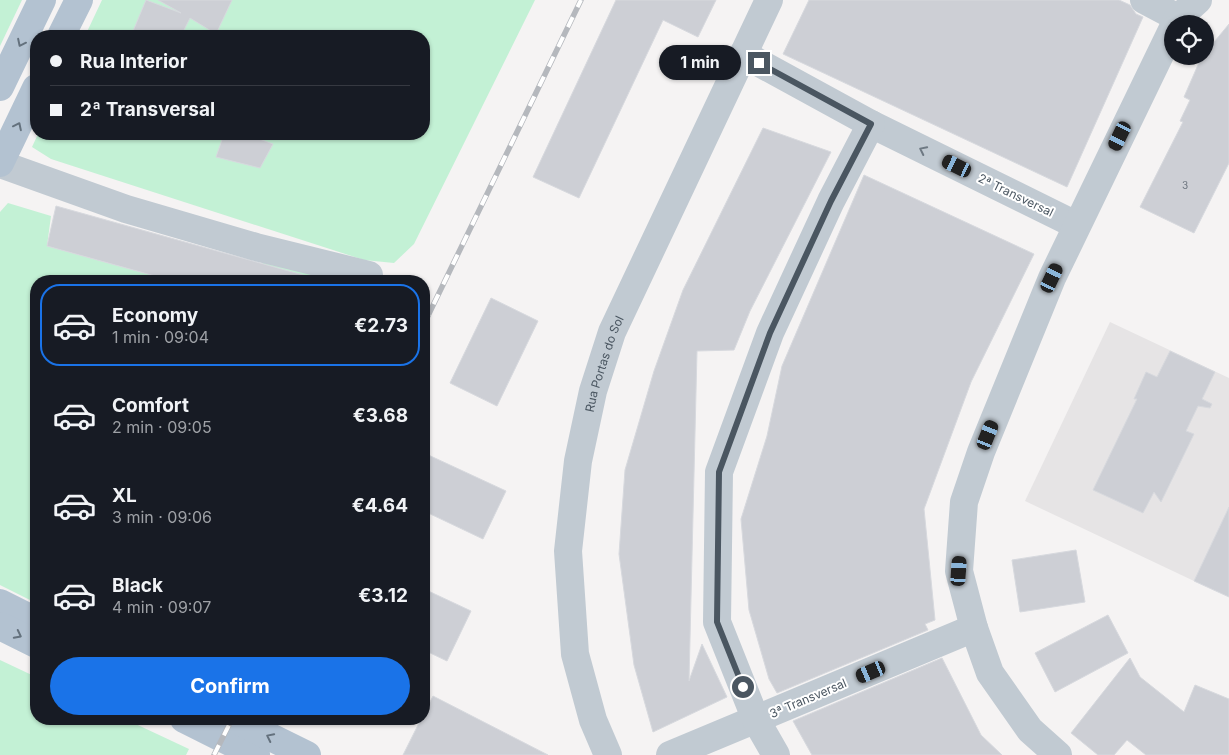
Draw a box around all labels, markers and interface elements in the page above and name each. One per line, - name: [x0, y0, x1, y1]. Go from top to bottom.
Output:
- map controls: [1164, 15, 1214, 65]
- button: locate: [1164, 15, 1214, 65]
- one-way arrow: [17, 38, 27, 47]
- callout: 1 min: [659, 46, 742, 80]
- text: Rua Interior: [80, 50, 188, 73]
- text: 1 min: [680, 52, 720, 72]
- route end: [748, 52, 770, 74]
- text: 2ª Transversal: [80, 98, 215, 121]
- car: [1106, 119, 1133, 153]
- one-way arrow: [12, 122, 22, 131]
- one-way arrow: [919, 146, 928, 156]
- car: [940, 153, 973, 179]
- street label: 2ª Transversal: [976, 170, 1056, 220]
- house number: 3: [1182, 179, 1188, 191]
- car: [1038, 261, 1065, 295]
- icon: car: [52, 303, 97, 348]
- text: Economy: [112, 304, 198, 327]
- street label: Rua Portas do Sol: [581, 313, 626, 413]
- text: €2.73: [354, 314, 408, 337]
- text: 1 min · 09:04: [112, 327, 209, 347]
- icon: car: [52, 393, 97, 438]
- text: Comfort: [112, 394, 189, 417]
- text: €3.68: [353, 404, 408, 427]
- text: 2 min · 09:05: [112, 417, 212, 437]
- car: [975, 418, 1000, 452]
- icon: car: [52, 483, 97, 528]
- text: XL: [112, 484, 137, 507]
- text: €4.64: [352, 494, 408, 517]
- text: 3 min · 09:06: [112, 507, 212, 527]
- car: [950, 556, 967, 586]
- icon: car: [52, 573, 97, 618]
- text: Black: [112, 574, 163, 597]
- text: €3.12: [358, 584, 408, 607]
- text: 4 min · 09:07: [112, 597, 211, 617]
- one-way arrow: [13, 629, 22, 639]
- button: Confirm: [50, 657, 410, 715]
- car: [854, 659, 887, 685]
- street label: 3ª Transversal: [767, 675, 849, 721]
- route start: [732, 676, 754, 698]
- one-way arrow: [266, 733, 275, 743]

